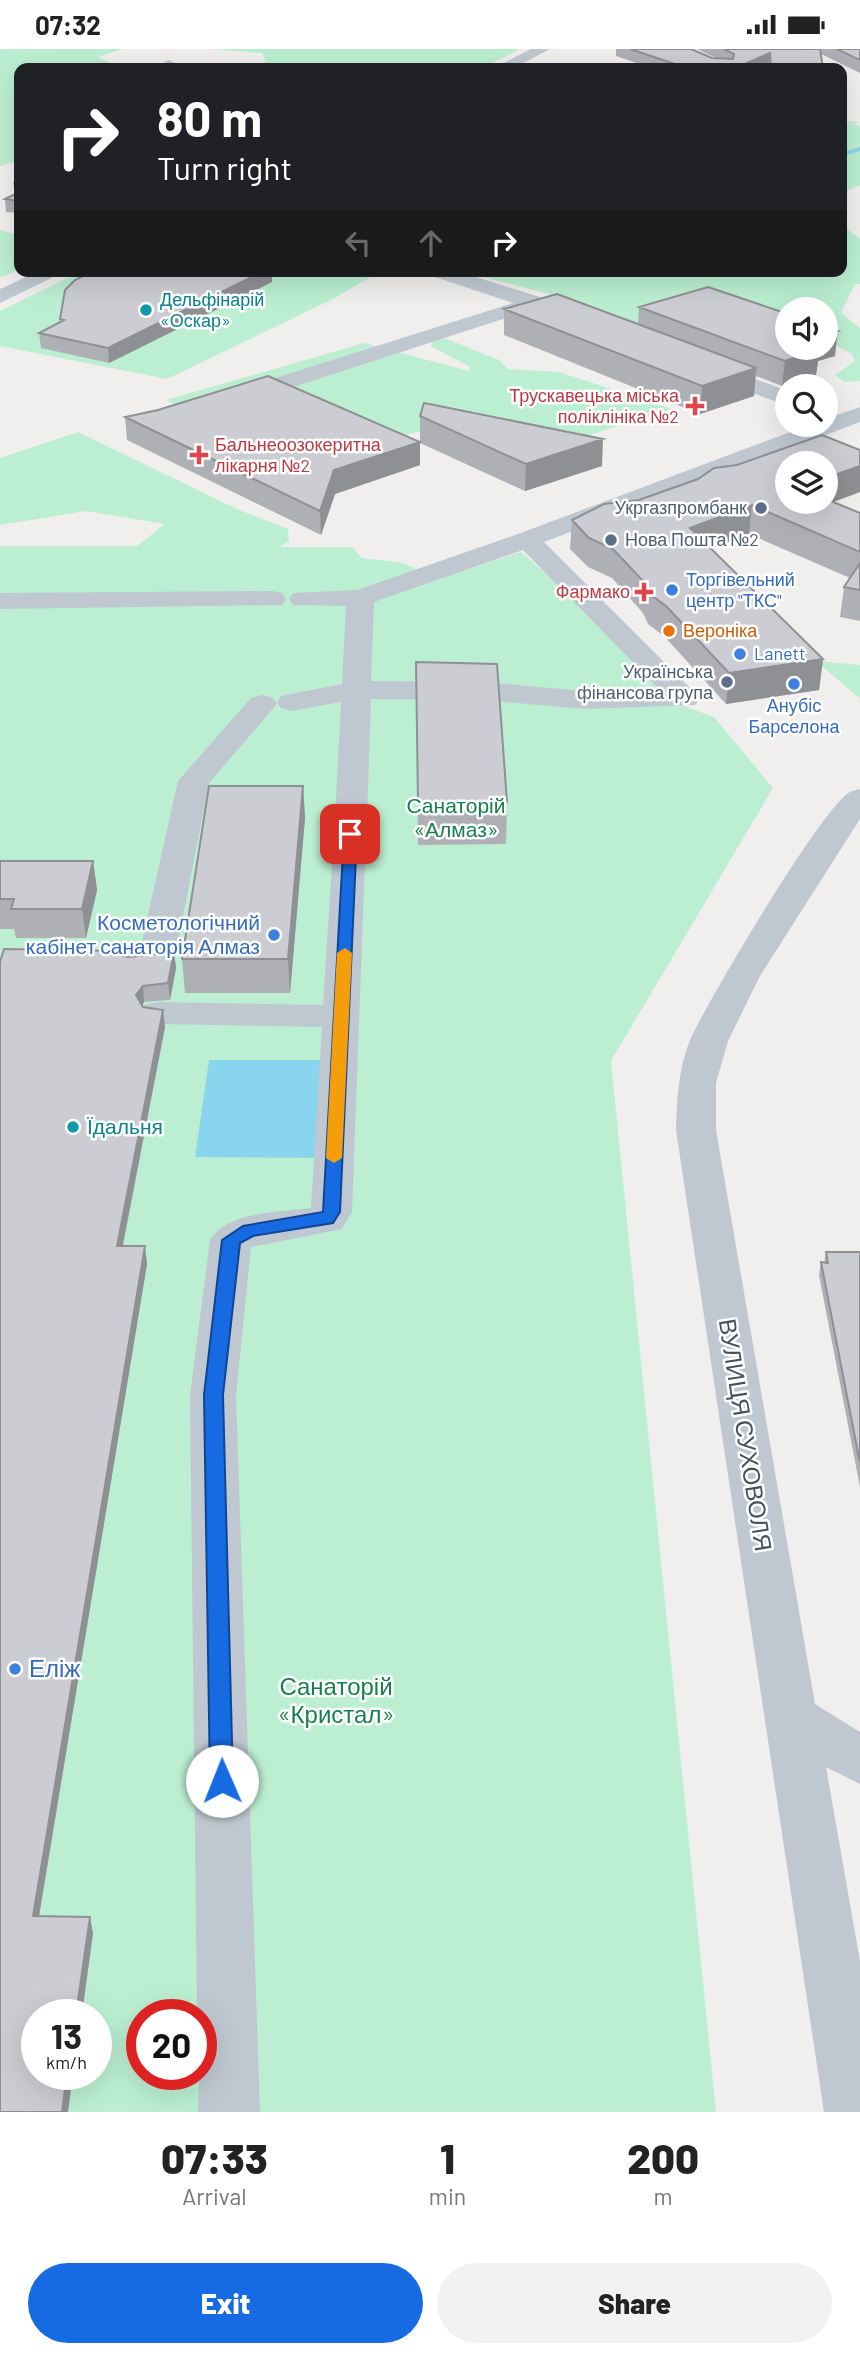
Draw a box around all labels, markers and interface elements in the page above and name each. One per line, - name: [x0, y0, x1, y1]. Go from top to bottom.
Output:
- text: 07:32: [35, 9, 101, 40]
- text: 80 m: [157, 88, 262, 147]
- icon: right: [42, 91, 133, 182]
- text: Turn right: [157, 148, 292, 186]
- icon: left: [339, 224, 377, 262]
- icon: ahead: [412, 224, 450, 262]
- icon: right: [485, 224, 523, 262]
- place label: Дельфінарій «Оскар»: [160, 288, 264, 331]
- map controls: [775, 297, 838, 514]
- button: sound: [775, 297, 838, 360]
- marker: Дельфінарій «Оскар»: [138, 302, 154, 318]
- button: search: [775, 374, 838, 437]
- place label: Трускавецька міська поліклініка №2: [509, 384, 680, 427]
- marker: Трускавецька міська поліклініка №2: [685, 396, 705, 416]
- place label: Бальнеоозокеритна лікарня №2: [215, 433, 382, 476]
- marker: Бальнеоозокеритна лікарня №2: [189, 445, 209, 465]
- button: layers: [775, 451, 838, 514]
- place label: Укргазпромбанк: [615, 496, 747, 518]
- marker: Укргазпромбанк: [753, 500, 769, 516]
- place label: Нова Пошта №2: [625, 528, 759, 550]
- marker: Нова Пошта №2: [603, 532, 619, 548]
- place label: Торгівельний центр "ТКС": [686, 568, 795, 611]
- place label: Фармако: [556, 580, 630, 602]
- marker: Торгівельний центр "ТКС": [664, 582, 680, 598]
- marker: Фармако: [636, 584, 652, 600]
- place label: Вероніка: [683, 619, 758, 641]
- marker: Вероніка: [661, 623, 677, 639]
- place label: Lanett: [754, 642, 806, 664]
- marker: Lanett: [732, 646, 748, 662]
- place label: Українська фінансова група: [577, 660, 714, 703]
- marker: Українська фінансова група: [719, 674, 735, 690]
- marker: Анубіс Барселона: [786, 676, 802, 692]
- place label: Анубіс Барселона: [749, 694, 840, 737]
- park label: Санаторій «Алмаз»: [406, 792, 506, 841]
- pin: [320, 804, 380, 864]
- icon: arrive: [331, 815, 369, 853]
- place label: Косметологічний кабінет санаторія Алмаз: [26, 909, 260, 958]
- marker: Косметологічний кабінет санаторія Алмаз: [266, 927, 282, 943]
- place label: Їдальня: [87, 1113, 163, 1138]
- marker: Їдальня: [65, 1119, 81, 1135]
- street label: ВУЛИЦЯ СУХОВОЛЯ: [714, 1316, 779, 1553]
- place label: Еліж: [29, 1653, 80, 1682]
- marker: Еліж: [7, 1661, 23, 1677]
- park label: Санаторій «Кристал»: [278, 1671, 394, 1728]
- position arrow: [185, 1744, 259, 1818]
- speed limit sign: 20: [126, 1999, 217, 2090]
- text: 13: [51, 2014, 82, 2056]
- text: km/h: [46, 2051, 87, 2073]
- text: 07:33: [161, 2132, 268, 2182]
- text: 1: [440, 2132, 455, 2182]
- text: 200: [627, 2132, 699, 2182]
- text: Arrival: [182, 2182, 247, 2210]
- text: min: [429, 2182, 466, 2210]
- text: m: [654, 2182, 673, 2210]
- button: Exit: [28, 2263, 423, 2343]
- button: Share: [437, 2263, 832, 2343]

